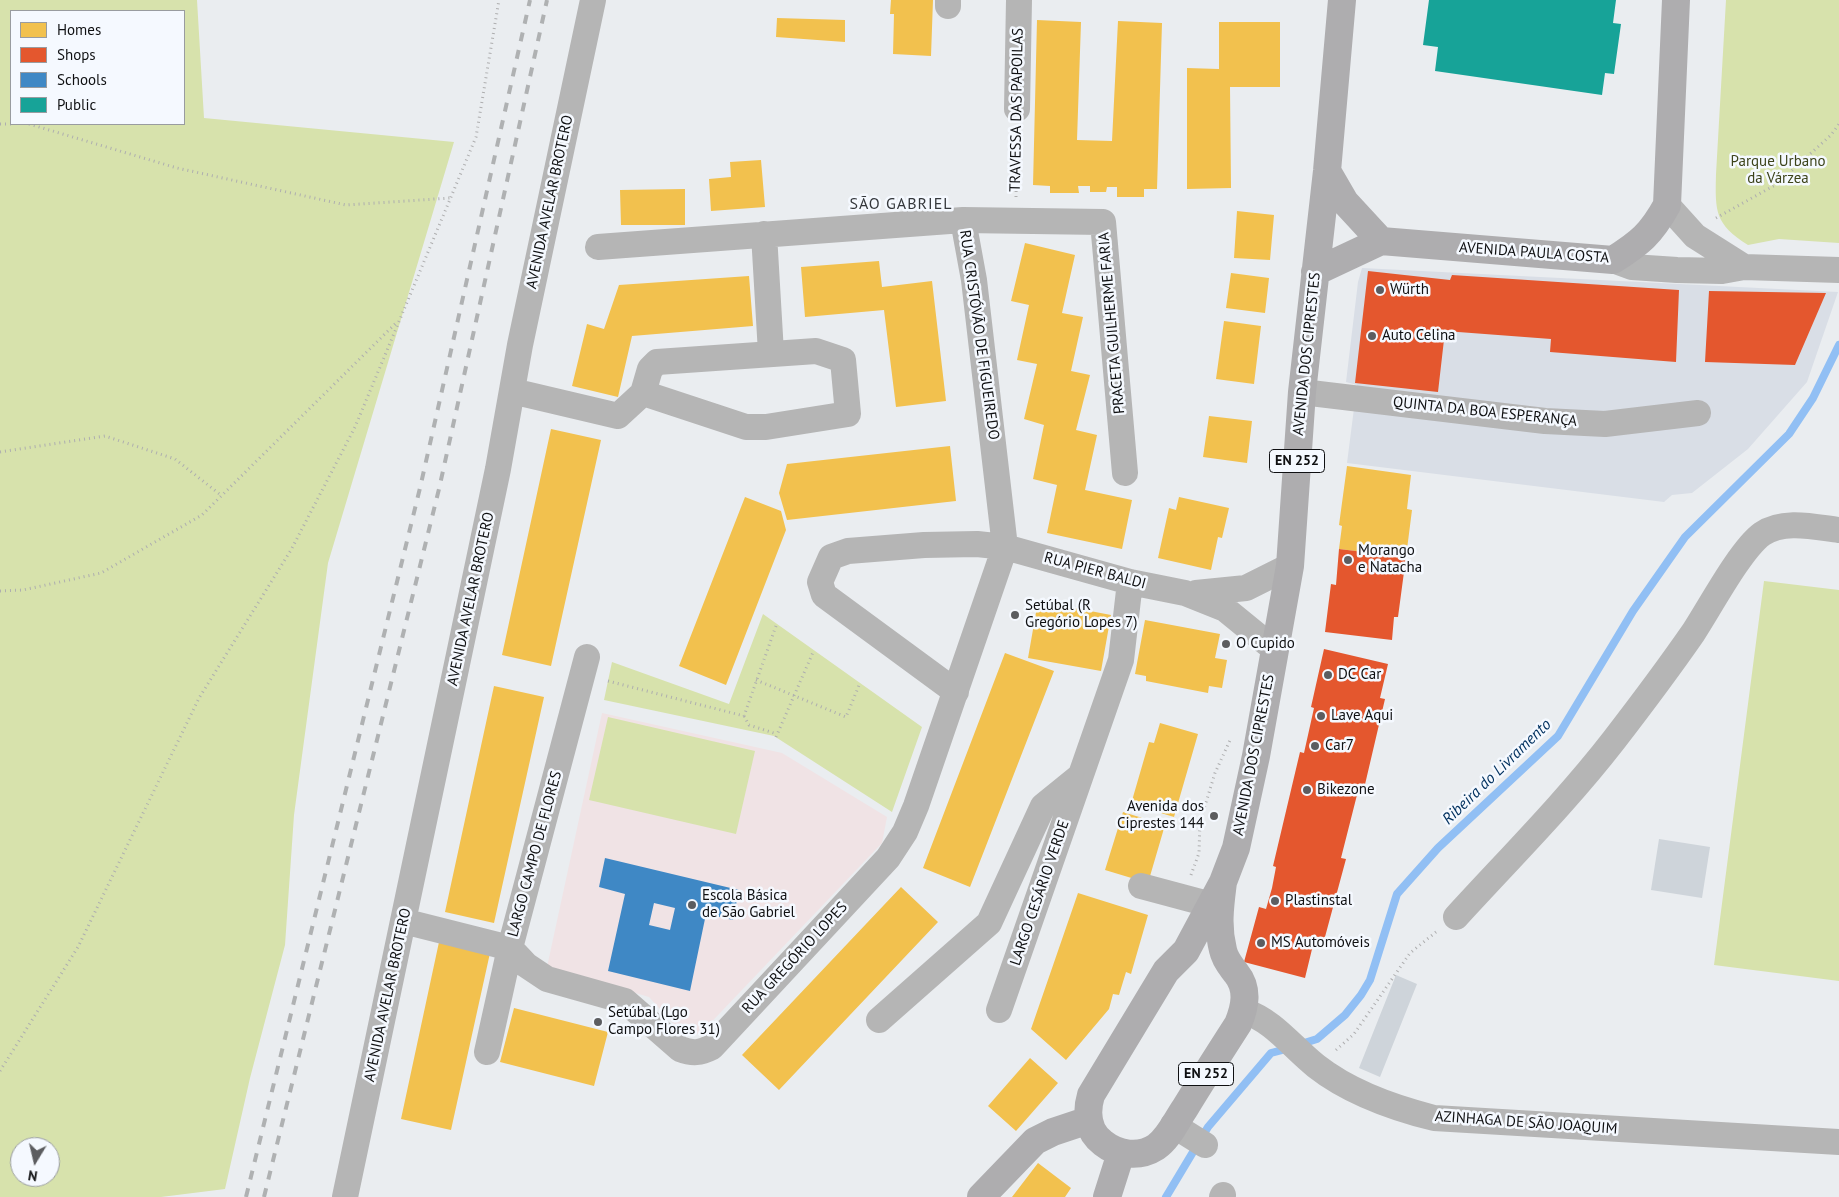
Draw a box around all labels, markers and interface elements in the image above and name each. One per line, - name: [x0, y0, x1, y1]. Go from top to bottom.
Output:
- legend: [10, 10, 185, 125]
- text: Homes: [57, 20, 101, 39]
- street label: TRAVESSA DAS PAPOILAS: [1007, 28, 1027, 192]
- text: Shops: [57, 45, 96, 64]
- text: Schools: [57, 70, 107, 89]
- text: Public: [57, 95, 96, 114]
- street label: AVENIDA AVELAR BROTERO: [523, 114, 577, 290]
- park label: Parque Urbano da Várzea: [1731, 153, 1825, 188]
- district label: SÃO GABRIEL: [848, 194, 954, 214]
- street label: RUA CRISTÓVÃO DE FIGUEIREDO: [955, 229, 1003, 441]
- street label: PRACETA GUILHERME FARIA: [1095, 231, 1129, 415]
- street label: AVENIDA PAULA COSTA: [1458, 239, 1610, 267]
- street label: AVENIDA DOS CIPRESTES: [1289, 272, 1325, 436]
- place label: Würth: [1390, 281, 1429, 299]
- marker: Würth: [1374, 284, 1386, 296]
- place label: Auto Celina: [1382, 327, 1456, 345]
- marker: Auto Celina: [1366, 330, 1378, 342]
- street label: QUINTA DA BOA ESPERANÇA: [1392, 393, 1578, 431]
- road number: EN 252: [1270, 450, 1324, 472]
- street label: AVENIDA AVELAR BROTERO: [444, 511, 498, 687]
- place label: Morango e Natacha: [1358, 542, 1422, 577]
- street label: RUA PIER BALDI: [1042, 549, 1148, 593]
- marker: Morango e Natacha: [1342, 554, 1354, 566]
- place label: Setúbal (R Gregório Lopes 7): [1025, 597, 1137, 632]
- marker: Setúbal (R Gregório Lopes 7): [1009, 609, 1021, 621]
- place label: O Cupido: [1236, 635, 1295, 653]
- marker: O Cupido: [1220, 638, 1232, 650]
- place label: DC Car: [1338, 666, 1381, 684]
- marker: DC Car: [1322, 669, 1334, 681]
- street label: AVENIDA DOS CIPRESTES: [1230, 673, 1278, 837]
- place label: Lave Aqui: [1331, 707, 1393, 725]
- marker: Lave Aqui: [1315, 710, 1327, 722]
- water label: Ribeira do Livramento: [1439, 715, 1555, 829]
- place label: Car7: [1325, 737, 1354, 755]
- marker: Car7: [1309, 740, 1321, 752]
- street label: LARGO CAMPO DE FLORES: [504, 769, 566, 939]
- place label: Bikezone: [1317, 781, 1375, 799]
- marker: Bikezone: [1301, 784, 1313, 796]
- place label: Avenida dos Ciprestes 144: [1117, 798, 1204, 833]
- marker: Avenida dos Ciprestes 144: [1208, 810, 1220, 822]
- street label: LARGO CESÁRIO VERDE: [1007, 818, 1073, 968]
- place label: Escola Básica de São Gabriel: [702, 887, 795, 922]
- place label: Plastinstal: [1285, 892, 1352, 910]
- marker: Plastinstal: [1269, 895, 1281, 907]
- street label: RUA GREGÓRIO LOPES: [739, 898, 851, 1018]
- marker: Escola Básica de São Gabriel: [686, 899, 698, 911]
- street label: AVENIDA AVELAR BROTERO: [361, 907, 415, 1083]
- place label: MS Automóveis: [1271, 934, 1370, 952]
- marker: MS Automóveis: [1255, 937, 1267, 949]
- place label: Setúbal (Lgo Campo Flores 31): [608, 1004, 720, 1039]
- marker: Setúbal (Lgo Campo Flores 31): [592, 1016, 604, 1028]
- road number: EN 252: [1178, 1062, 1234, 1086]
- street label: AZINHAGA DE SÃO JOAQUIM: [1434, 1108, 1618, 1138]
- north arrow: [10, 1137, 60, 1187]
- text: N: [27, 1166, 39, 1185]

